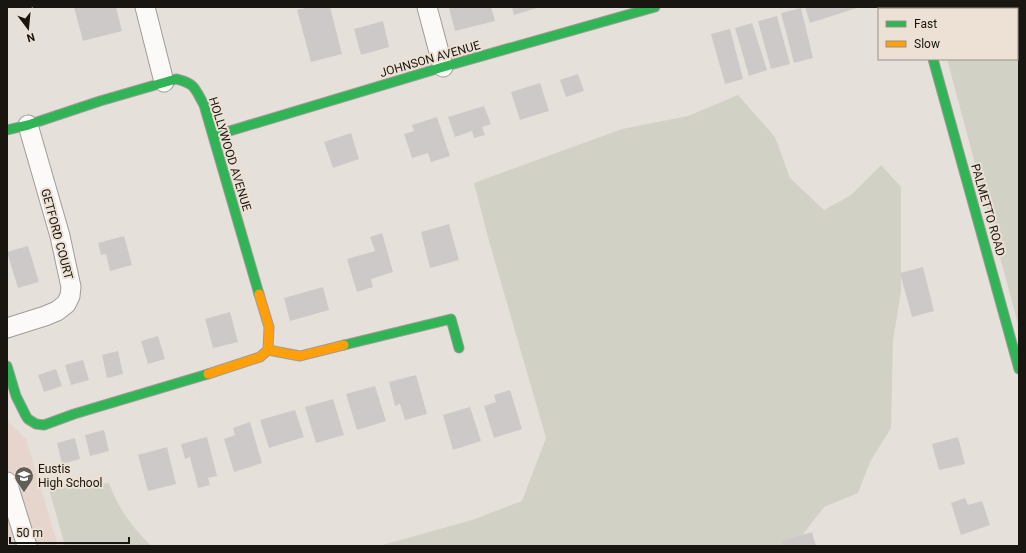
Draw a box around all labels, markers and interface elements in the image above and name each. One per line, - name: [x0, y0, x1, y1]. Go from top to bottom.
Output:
- north arrow: [8, 8, 48, 48]
- legend: [878, 8, 1018, 60]
- text: Fast: [914, 17, 937, 31]
- text: N: [25, 30, 36, 45]
- text: Slow: [914, 37, 940, 51]
- street label: JOHNSON AVENUE: [378, 38, 482, 80]
- street label: HOLLYWOOD AVENUE: [206, 95, 254, 213]
- street label: PALMETTO ROAD: [968, 162, 1008, 258]
- street label: GETFORD COURT: [38, 187, 76, 281]
- place label: Eustis High School: [38, 462, 102, 490]
- school or university icon: Eustis High School: [13, 465, 35, 493]
- scale bar: [10, 519, 129, 545]
- text: 50 m: [16, 526, 43, 540]

